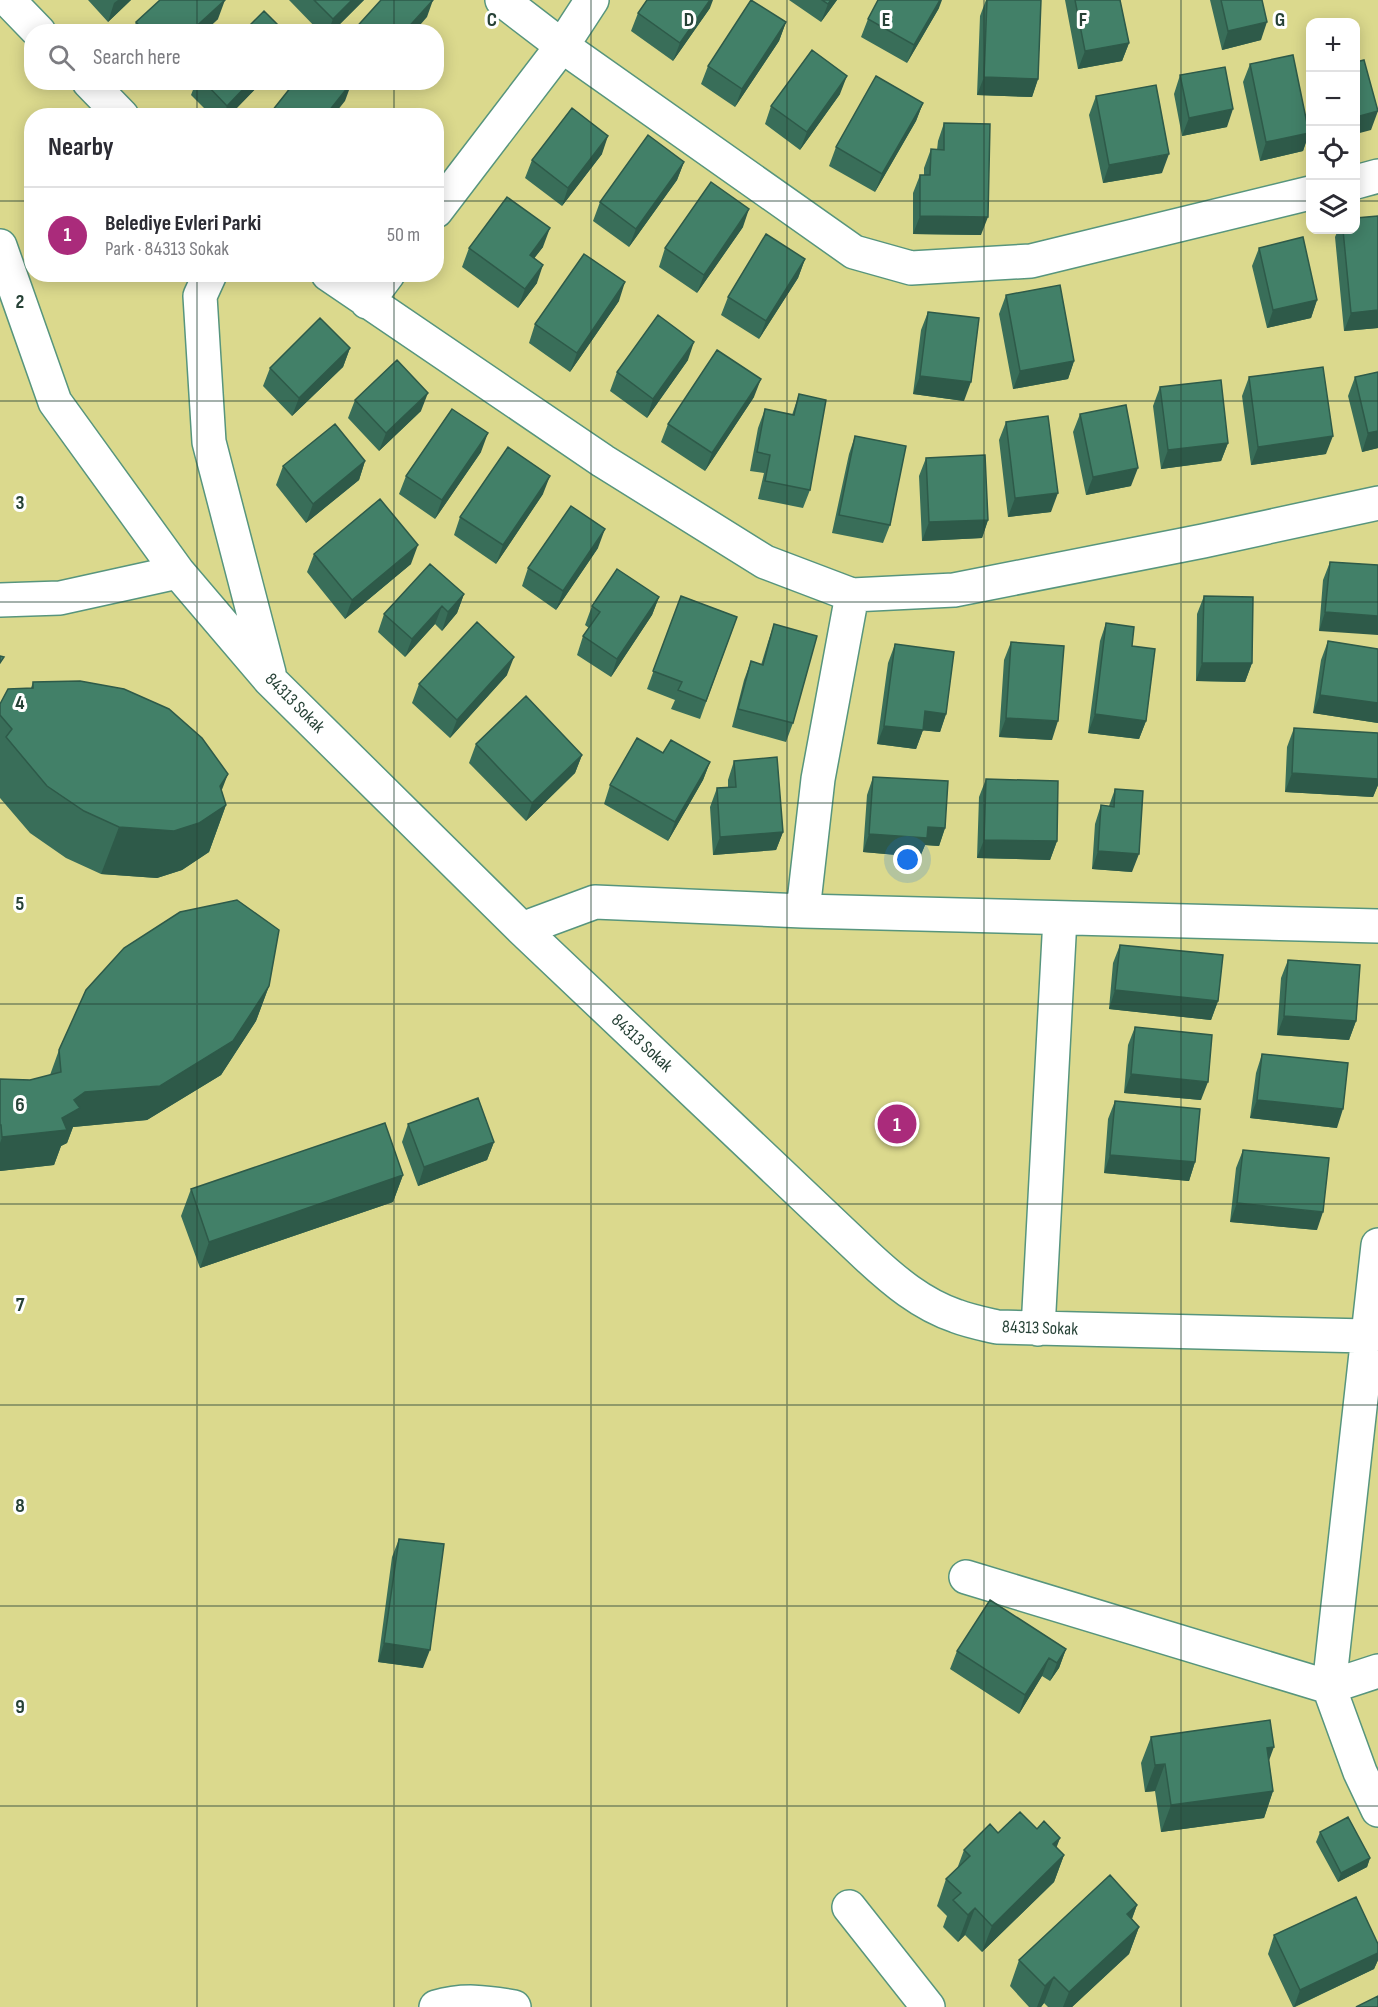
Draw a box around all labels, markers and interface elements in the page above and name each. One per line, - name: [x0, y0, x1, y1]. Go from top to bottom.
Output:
- text: C: [487, 8, 497, 32]
- text: D: [684, 8, 694, 32]
- text: E: [882, 8, 890, 32]
- text: F: [1079, 8, 1087, 32]
- text: G: [1275, 8, 1285, 32]
- map controls: [1306, 18, 1360, 234]
- button: +: [1306, 18, 1360, 72]
- search box: [24, 24, 444, 90]
- icon: search: [45, 41, 78, 74]
- text: Search here: [93, 44, 180, 71]
- button: −: [1306, 72, 1360, 126]
- button: locate: [1306, 126, 1360, 180]
- text: Nearby: [48, 132, 114, 163]
- button: layers: [1306, 180, 1360, 234]
- text: Belediye Evleri Parki: [105, 210, 261, 237]
- text: 1: [64, 223, 71, 247]
- text: 50 m: [387, 223, 420, 247]
- text: Park · 84313 Sokak: [105, 237, 229, 261]
- text: 2: [16, 290, 24, 314]
- text: 3: [16, 491, 25, 515]
- street label: 84313 Sokak: [261, 669, 329, 737]
- text: 4: [15, 691, 25, 715]
- your location: [893, 845, 922, 874]
- text: 5: [16, 892, 25, 916]
- street label: 84313 Sokak: [607, 1009, 677, 1077]
- text: 6: [15, 1093, 25, 1117]
- pin: 1: [878, 1102, 916, 1146]
- text: 7: [16, 1293, 25, 1317]
- street label: 84313 Sokak: [1002, 1316, 1078, 1340]
- text: 8: [15, 1494, 25, 1518]
- text: 9: [15, 1695, 25, 1719]

